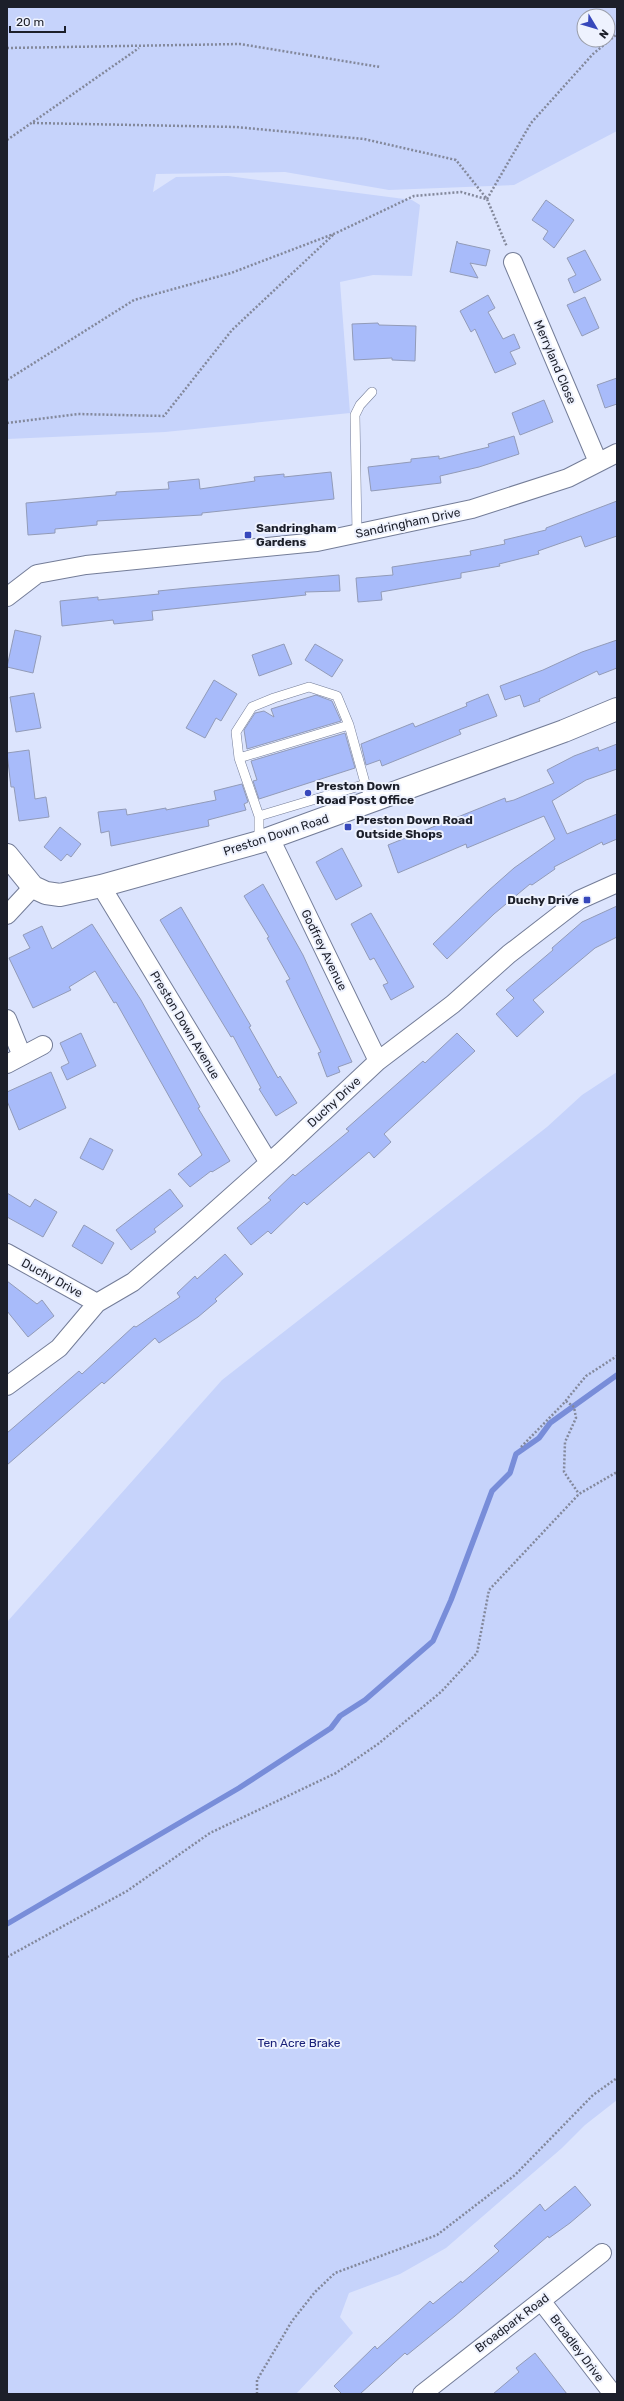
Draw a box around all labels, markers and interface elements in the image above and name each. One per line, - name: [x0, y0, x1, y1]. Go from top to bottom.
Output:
- scale bar: [10, 8, 65, 34]
- north arrow: [576, 8, 616, 48]
- text: 20 m: [16, 15, 44, 29]
- text: N: [596, 27, 611, 41]
- street label: Merryland Close: [531, 318, 579, 406]
- street label: Sandringham Drive: [354, 505, 462, 541]
- place label: Sandringham Gardens: [256, 521, 336, 549]
- marker: Sandringham Gardens: [243, 530, 253, 540]
- place label: Preston Down Road Post Office: [316, 779, 414, 807]
- marker: Preston Down Road Post Office: [303, 788, 313, 798]
- street label: Preston Down Road: [222, 811, 330, 859]
- place label: Preston Down Road Outside Shops: [356, 813, 473, 841]
- marker: Preston Down Road Outside Shops: [343, 822, 353, 832]
- place label: Duchy Drive: [507, 893, 579, 907]
- marker: Duchy Drive: [582, 895, 592, 905]
- street label: Godfrey Avenue: [298, 907, 350, 993]
- street label: Preston Down Avenue: [147, 969, 223, 1082]
- street label: Duchy Drive: [305, 1074, 364, 1130]
- street label: Duchy Drive: [19, 1256, 85, 1301]
- park label: Ten Acre Brake: [258, 2036, 341, 2050]
- street label: Broadpark Road: [472, 2291, 552, 2355]
- street label: Broadley Drive: [547, 2312, 607, 2385]

